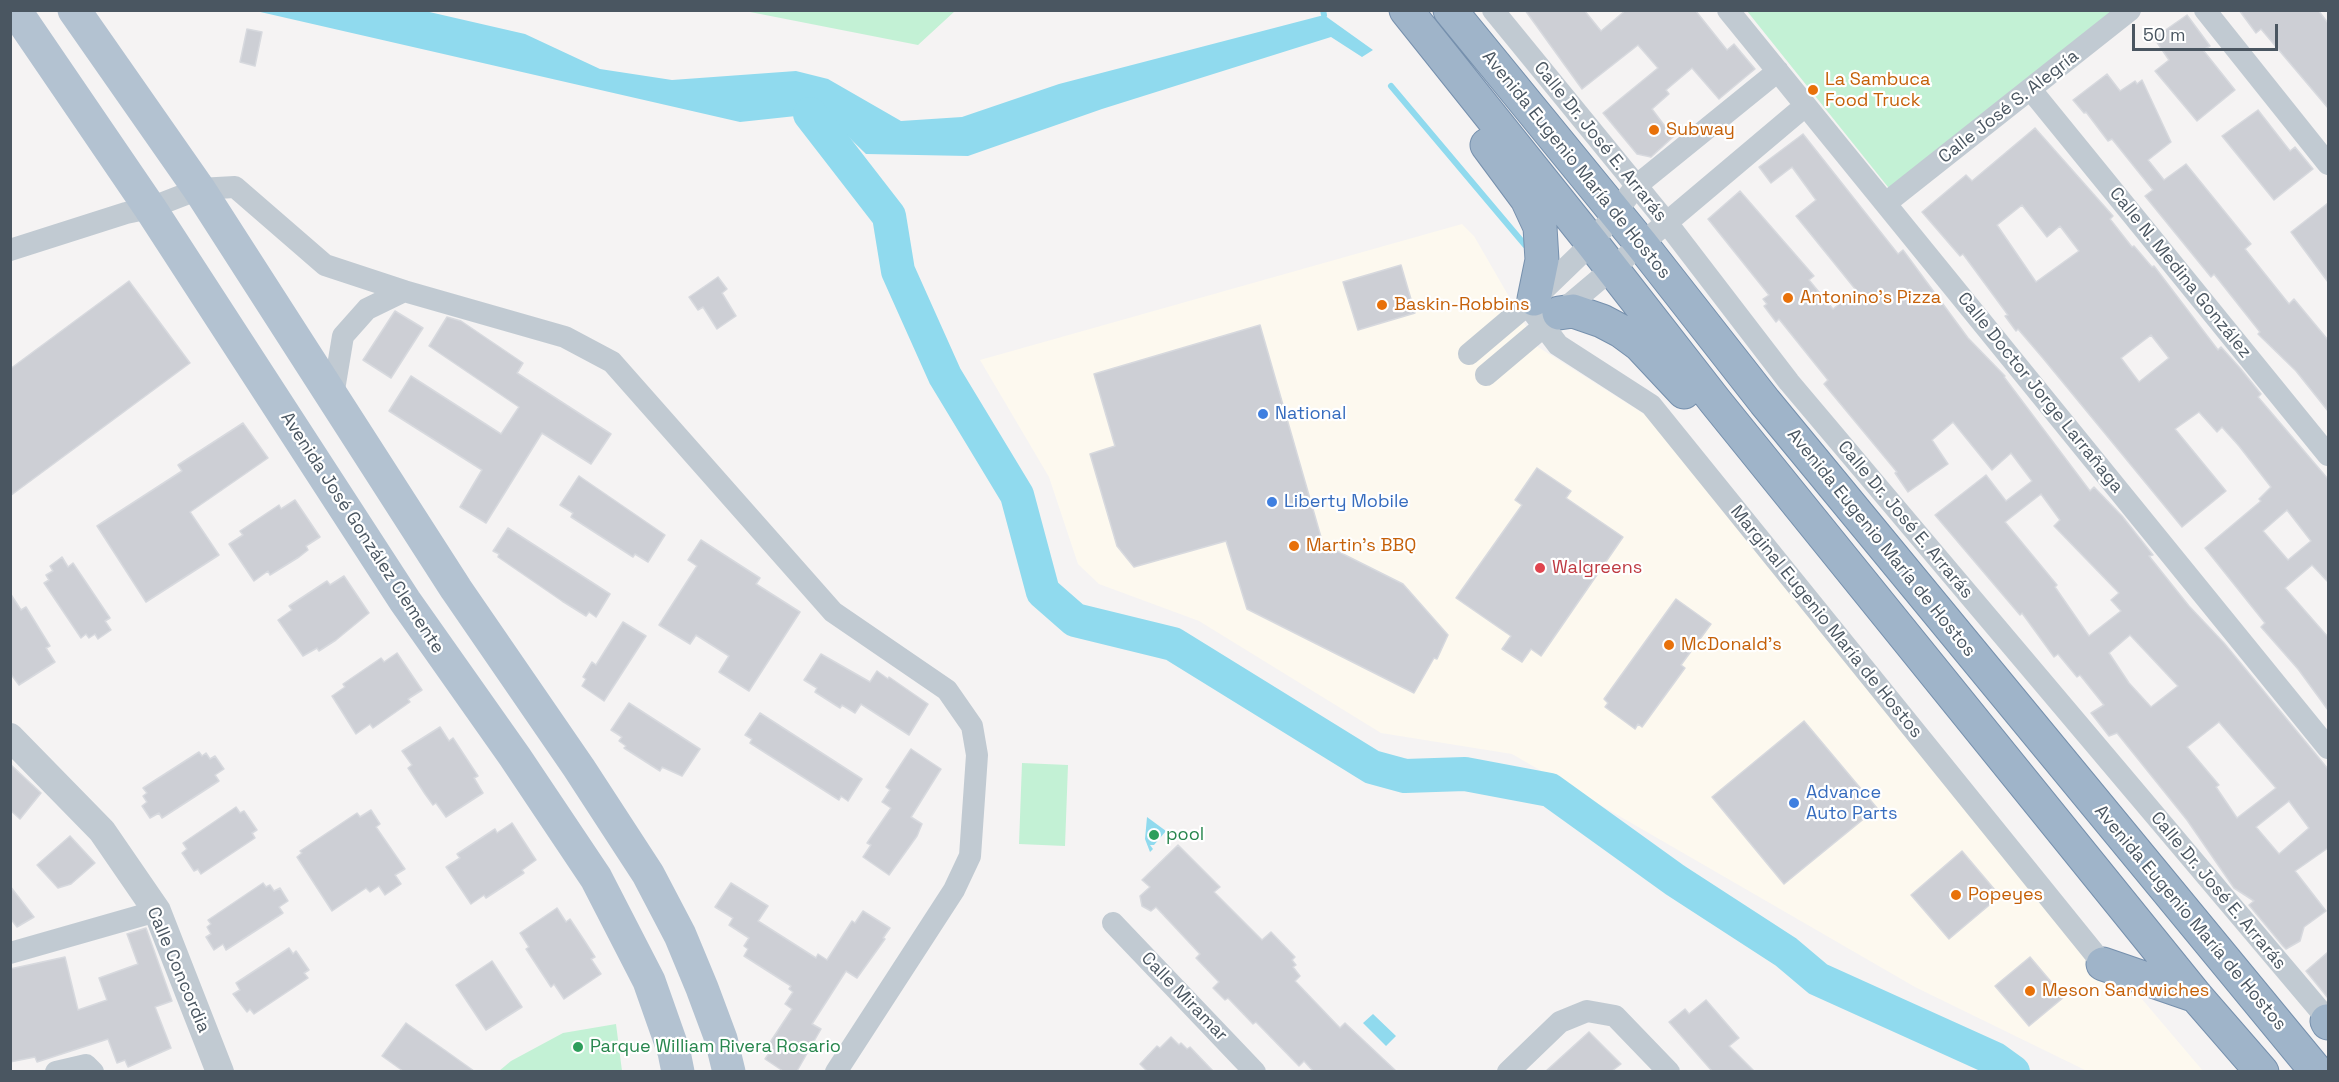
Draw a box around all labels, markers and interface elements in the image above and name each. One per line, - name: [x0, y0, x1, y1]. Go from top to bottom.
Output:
- scale bar: [2135, 12, 2280, 50]
- text: 50 m: [2143, 23, 2185, 46]
- street label: Calle José S. Alegría: [1935, 46, 2083, 168]
- street label: Avenida Eugenio María de Hostos: [1477, 47, 1675, 283]
- street label: Calle Dr. José E. Arrarás: [1529, 58, 1671, 226]
- place label: La Sambuca Food Truck: [1825, 69, 1930, 112]
- marker: La Sambuca Food Truck: [1806, 83, 1820, 97]
- place label: Subway: [1666, 119, 1735, 141]
- marker: Subway: [1647, 123, 1661, 137]
- street label: Calle N. Medina González: [2105, 183, 2255, 363]
- place label: Antonino's Pizza: [1800, 287, 1941, 309]
- street label: Calle Doctor Jorge Larrañaga: [1952, 288, 2128, 498]
- marker: Antonino's Pizza: [1781, 291, 1795, 305]
- place label: Baskin-Robbins: [1394, 294, 1530, 316]
- marker: Baskin-Robbins: [1375, 298, 1389, 312]
- place label: National: [1275, 403, 1346, 425]
- marker: National: [1256, 407, 1270, 421]
- street label: Avenida José González Clemente: [276, 408, 448, 658]
- street label: Avenida Eugenio María de Hostos: [1782, 425, 1980, 661]
- street label: Calle Dr. José E. Arrarás: [1833, 437, 1977, 603]
- place label: Liberty Mobile: [1284, 491, 1409, 513]
- marker: Liberty Mobile: [1265, 495, 1279, 509]
- street label: Marginal Eugenio María de Hostos: [1725, 501, 1927, 743]
- place label: Martin's BBQ: [1306, 535, 1416, 557]
- marker: Martin's BBQ: [1287, 539, 1301, 553]
- place label: Walgreens: [1552, 557, 1642, 579]
- marker: Walgreens: [1533, 561, 1547, 575]
- place label: McDonald's: [1681, 634, 1782, 656]
- marker: McDonald's: [1662, 638, 1676, 652]
- place label: Advance Auto Parts: [1806, 782, 1898, 824]
- marker: Advance Auto Parts: [1787, 796, 1801, 810]
- street label: Avenida Eugenio María de Hostos: [2089, 801, 2291, 1035]
- street label: Calle Dr. José E. Arrarás: [2146, 808, 2290, 974]
- place label: pool: [1166, 824, 1204, 846]
- marker: pool: [1147, 828, 1161, 842]
- place label: Popeyes: [1968, 884, 2043, 906]
- marker: Popeyes: [1949, 888, 1963, 902]
- street label: Calle Concordia: [142, 904, 214, 1036]
- street label: Calle Miramar: [1136, 948, 1232, 1046]
- place label: Meson Sandwiches: [2042, 980, 2209, 1002]
- marker: Meson Sandwiches: [2023, 984, 2037, 998]
- place label: Parque William Rivera Rosario: [590, 1036, 841, 1058]
- marker: Parque William Rivera Rosario: [571, 1040, 585, 1054]

